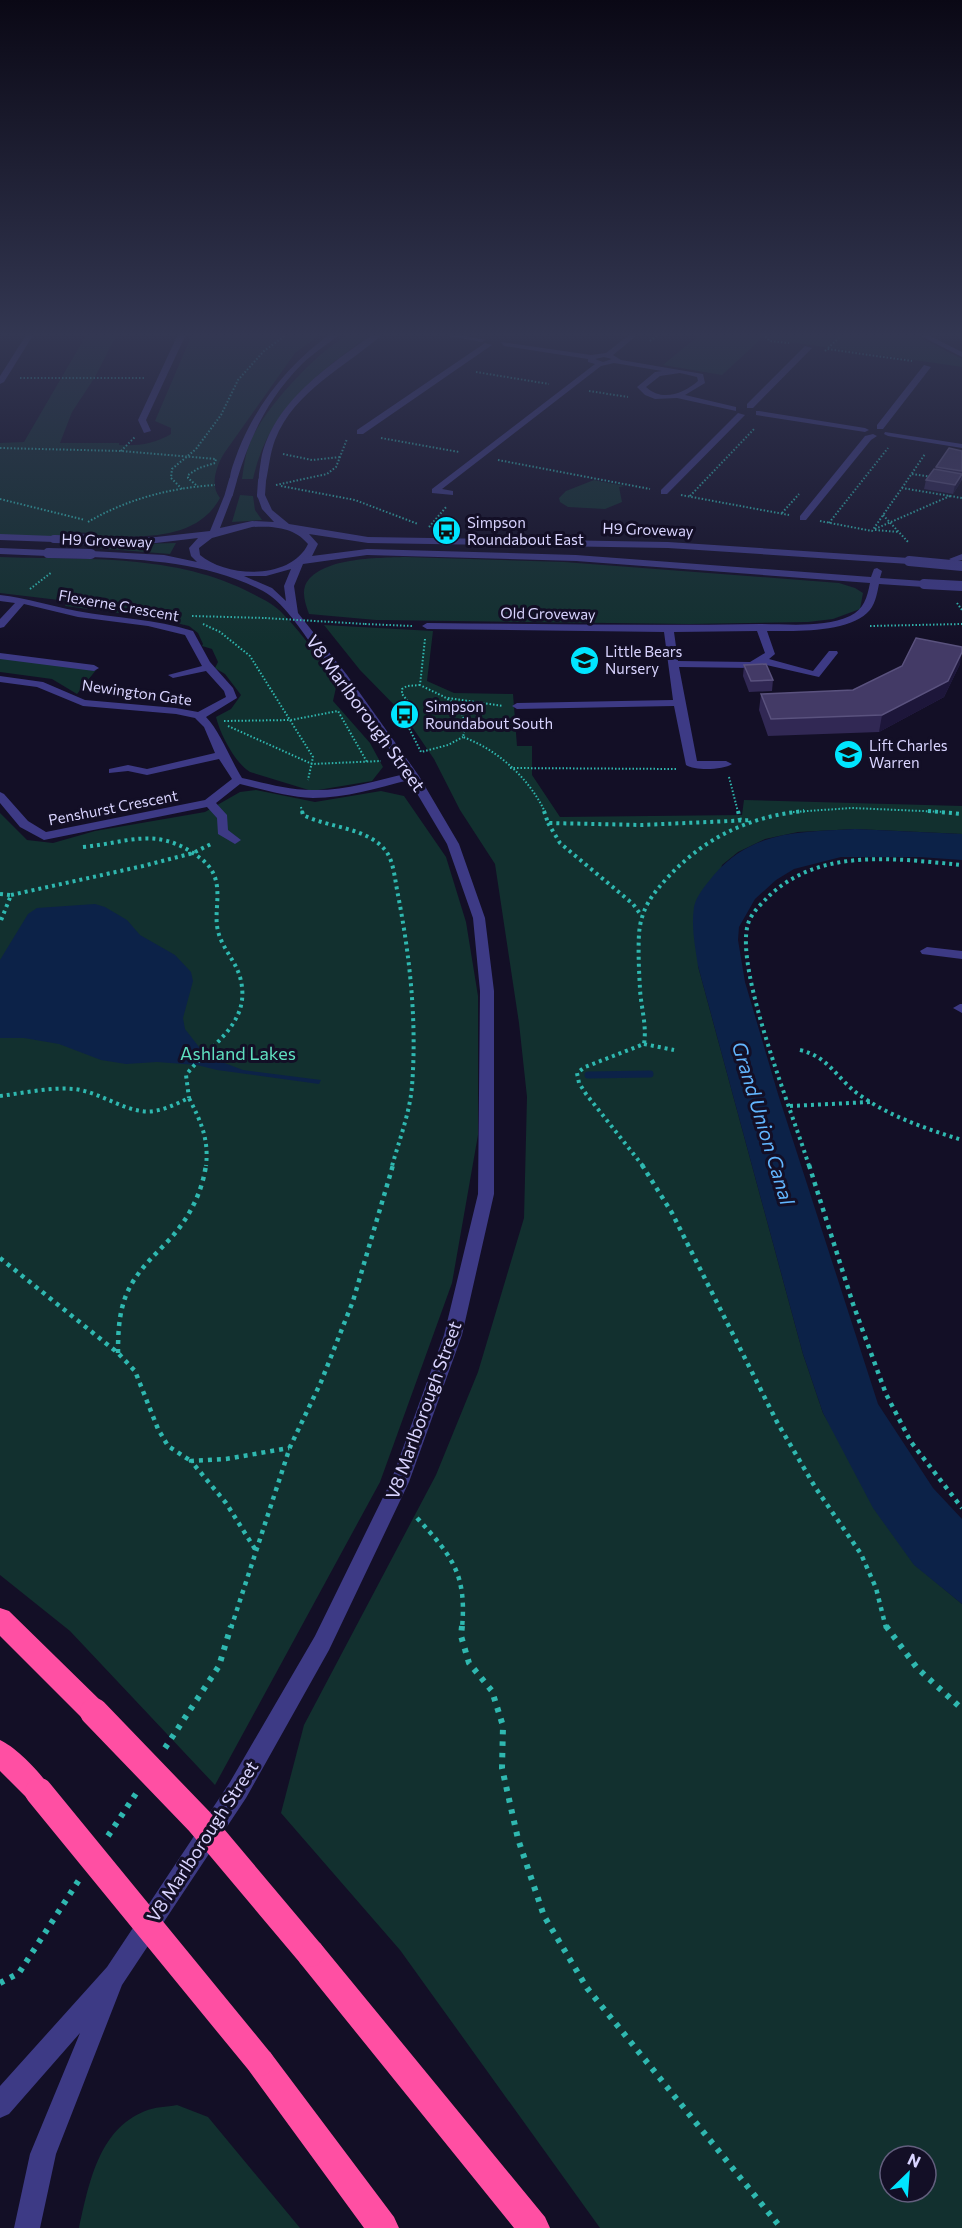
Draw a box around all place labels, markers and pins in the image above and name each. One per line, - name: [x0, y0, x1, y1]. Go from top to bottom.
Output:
- place label: Simpson Roundabout East: [467, 513, 584, 548]
- bus stop icon: Simpson Roundabout East: [430, 515, 462, 547]
- place label: Little Bears Nursery: [605, 642, 683, 677]
- school or university icon: Little Bears Nursery: [568, 644, 600, 676]
- place label: Simpson Roundabout South: [425, 697, 553, 732]
- bus stop icon: Simpson Roundabout South: [388, 699, 420, 731]
- place label: Lift Charles Warren: [869, 736, 948, 771]
- school or university icon: Lift Charles Warren: [832, 738, 864, 770]

